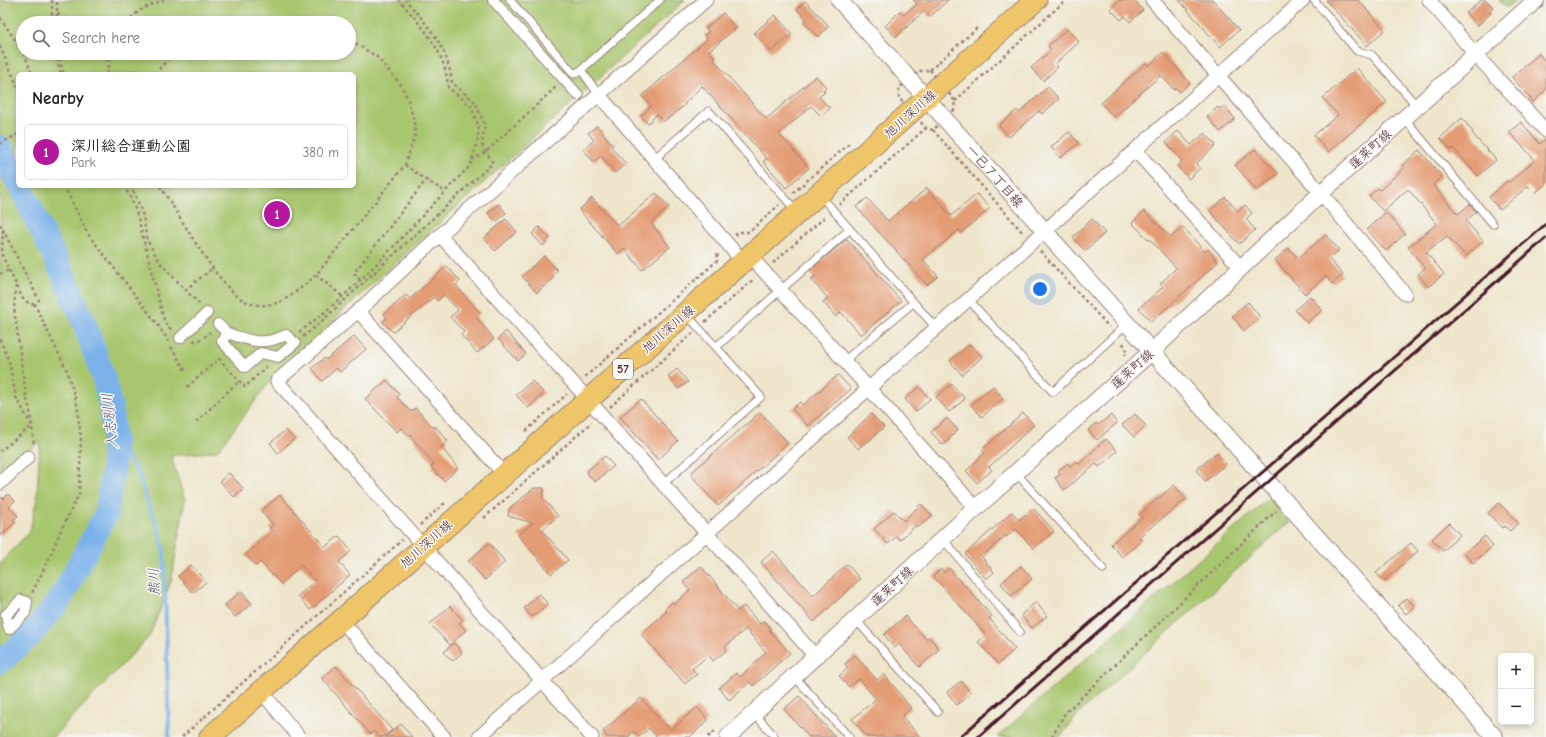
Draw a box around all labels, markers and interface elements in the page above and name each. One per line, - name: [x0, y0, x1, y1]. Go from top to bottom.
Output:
- search box: [16, 16, 356, 60]
- icon: search: [30, 27, 52, 49]
- text: Search here: [62, 29, 140, 47]
- street label: 旭川深川線: [881, 86, 940, 141]
- text: Nearby: [32, 89, 83, 108]
- street label: 蓬莱町線: [1346, 125, 1395, 172]
- text: 深川総合運動公園: [71, 137, 191, 155]
- street label: 一已７丁目線: [964, 142, 1027, 211]
- text: 1: [43, 145, 49, 160]
- text: 380 m: [303, 145, 339, 160]
- text: Park: [71, 155, 96, 170]
- pin: 1: [264, 199, 290, 229]
- your location: [1030, 279, 1050, 299]
- street label: 旭川深川線: [639, 301, 698, 356]
- street label: 蓬莱町線: [1108, 345, 1157, 392]
- road number: 57: [613, 359, 633, 379]
- water label: 入志別川: [99, 392, 121, 450]
- street label: 旭川深川線: [397, 516, 456, 571]
- street label: 蓬莱町線: [868, 562, 917, 609]
- water label: 熊川: [145, 568, 163, 596]
- map controls: [1498, 653, 1534, 725]
- button: +: [1498, 653, 1534, 689]
- button: −: [1498, 689, 1534, 725]

